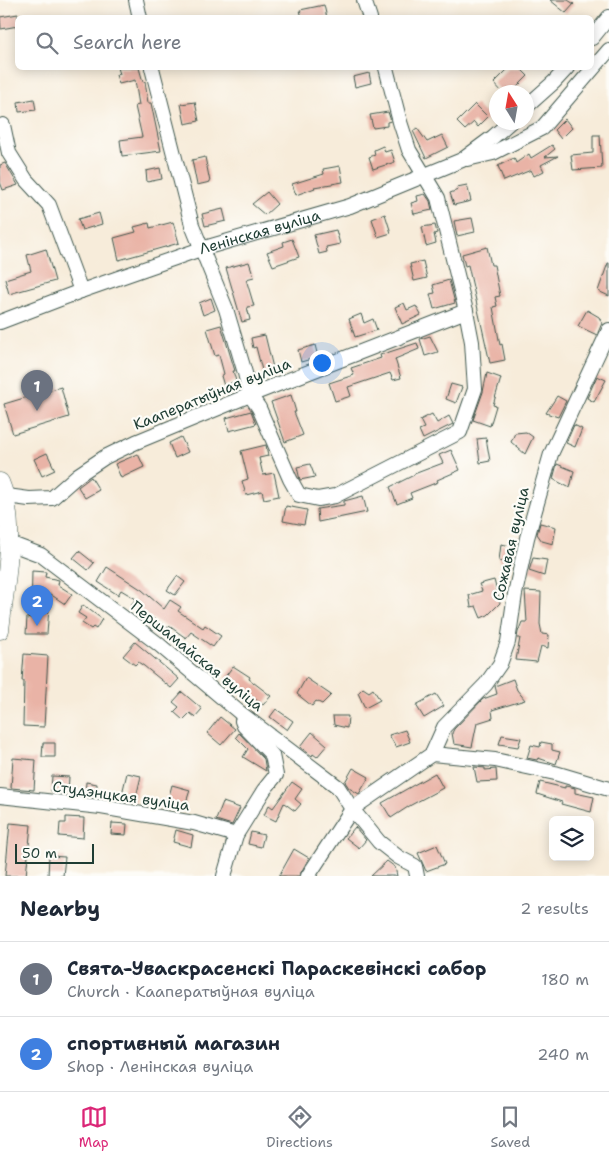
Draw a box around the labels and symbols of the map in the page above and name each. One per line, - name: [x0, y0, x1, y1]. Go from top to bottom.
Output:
- north arrow: [489, 85, 534, 130]
- street label: Ленінская вуліца: [197, 205, 323, 259]
- your location: [309, 350, 335, 376]
- street label: Кааператыўная вуліца: [130, 353, 294, 435]
- pin: 1: [21, 370, 53, 411]
- street label: Сожавая вуліца: [488, 484, 534, 603]
- pin: 2: [21, 585, 53, 626]
- street label: Першамайская вуліца: [127, 596, 268, 716]
- street label: Студэнцкая вуліца: [51, 776, 191, 816]
- scale bar: [15, 841, 94, 864]

